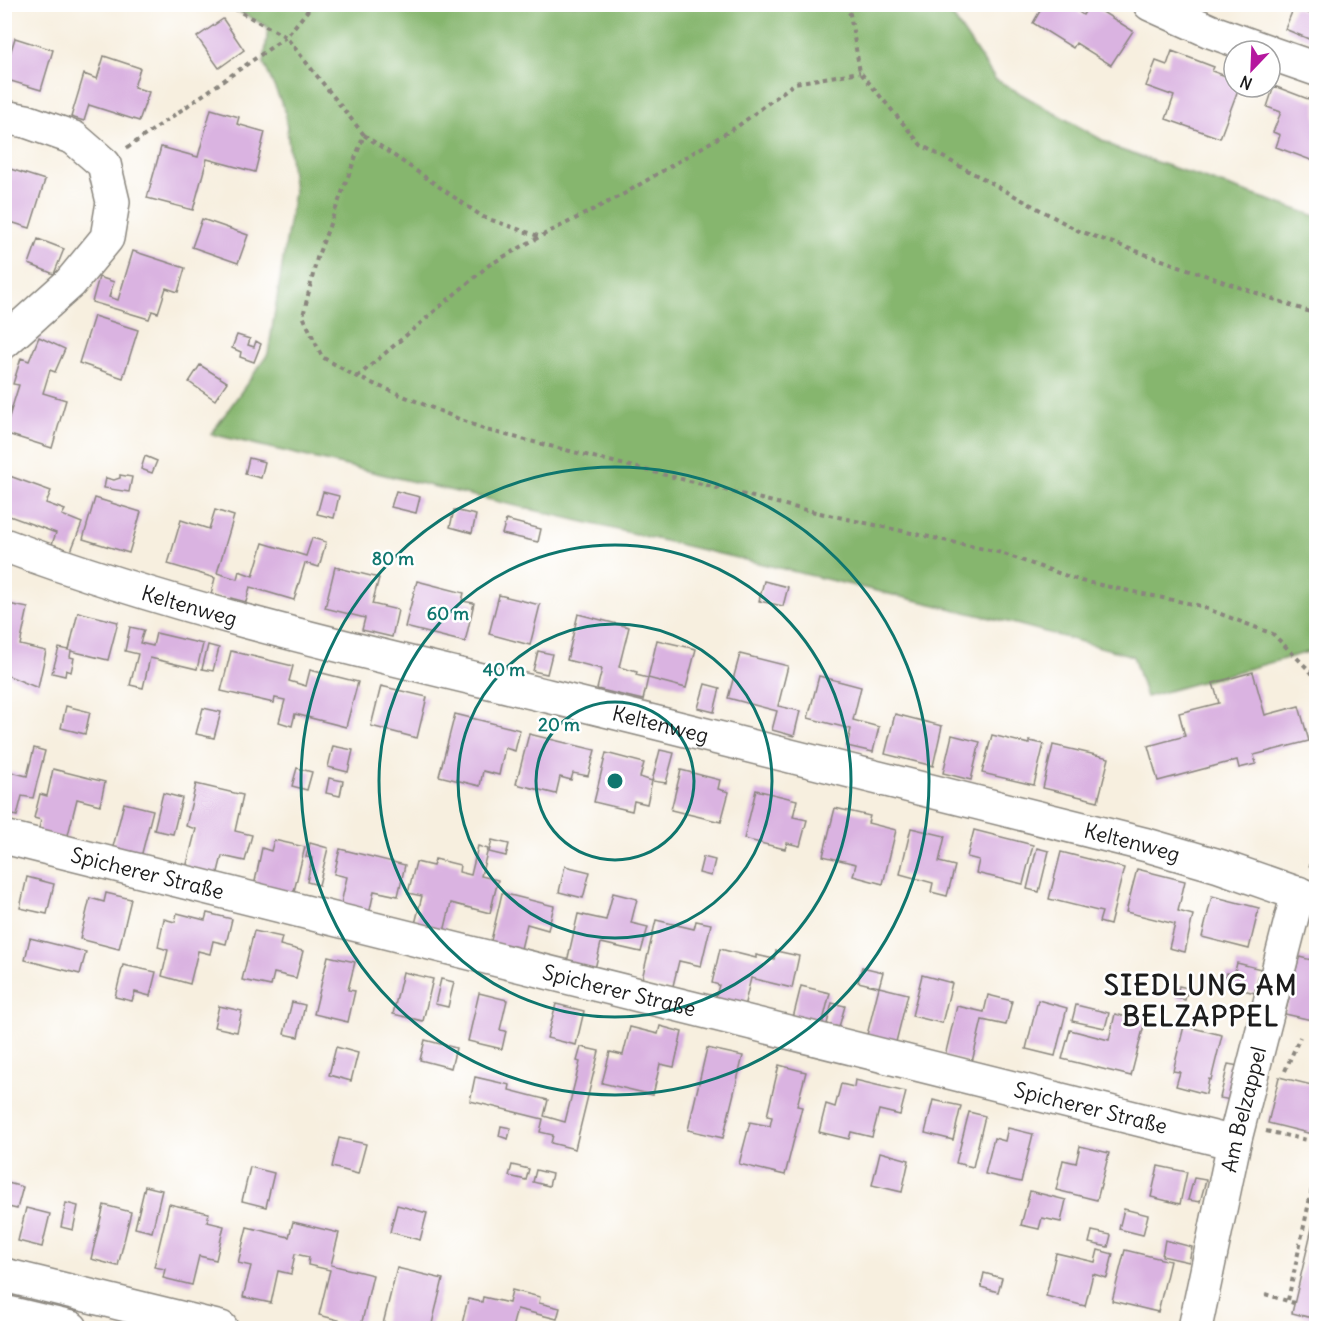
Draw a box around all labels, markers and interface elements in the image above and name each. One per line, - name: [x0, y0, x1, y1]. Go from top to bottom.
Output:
- north arrow: [1222, 39, 1282, 99]
- text: N: [1237, 71, 1255, 94]
- text: 80 m: [372, 547, 414, 570]
- street label: Keltenweg: [138, 579, 240, 632]
- text: 60 m: [427, 602, 469, 625]
- text: 40 m: [483, 658, 525, 681]
- street label: Keltenweg: [610, 699, 712, 749]
- text: 20 m: [538, 713, 580, 736]
- centre of rings: [605, 771, 625, 791]
- street label: Keltenweg: [1081, 816, 1183, 867]
- street label: Spicherer Straße: [68, 841, 227, 905]
- street label: Spicherer Straße: [540, 958, 699, 1022]
- district label: SIEDLUNG AM BELZAPPEL: [1104, 968, 1298, 1033]
- street label: Am Belzappel: [1215, 1043, 1272, 1175]
- street label: Spicherer Straße: [1011, 1075, 1170, 1139]

